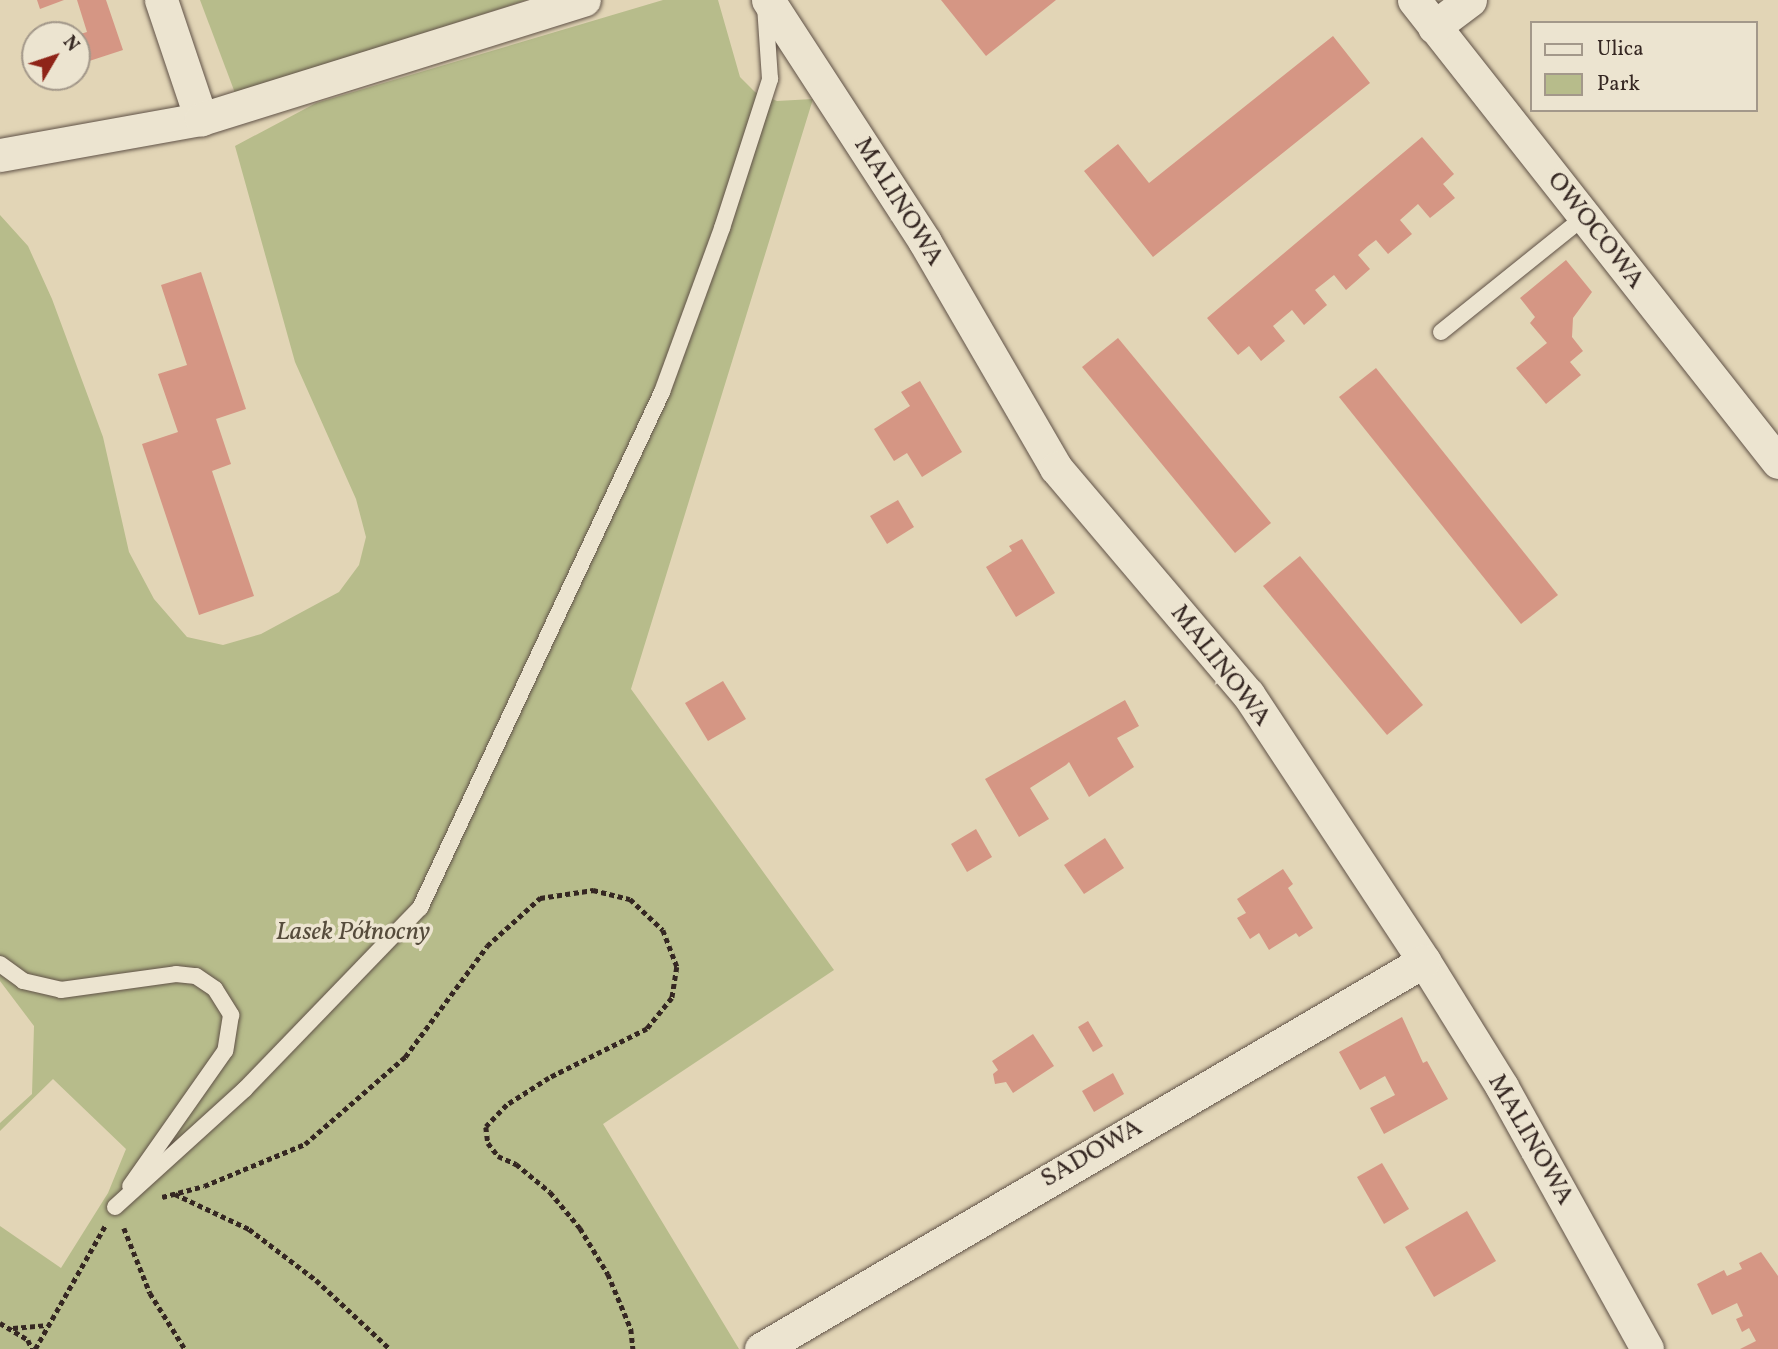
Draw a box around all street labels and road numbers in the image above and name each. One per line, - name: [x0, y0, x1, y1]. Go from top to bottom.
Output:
- street label: MALINOWA: [846, 132, 950, 272]
- street label: OWOCOWA: [1540, 166, 1650, 296]
- street label: MALINOWA: [1163, 599, 1277, 733]
- street label: MALINOWA: [1480, 1069, 1580, 1211]
- street label: SADOWA: [1036, 1112, 1148, 1196]

